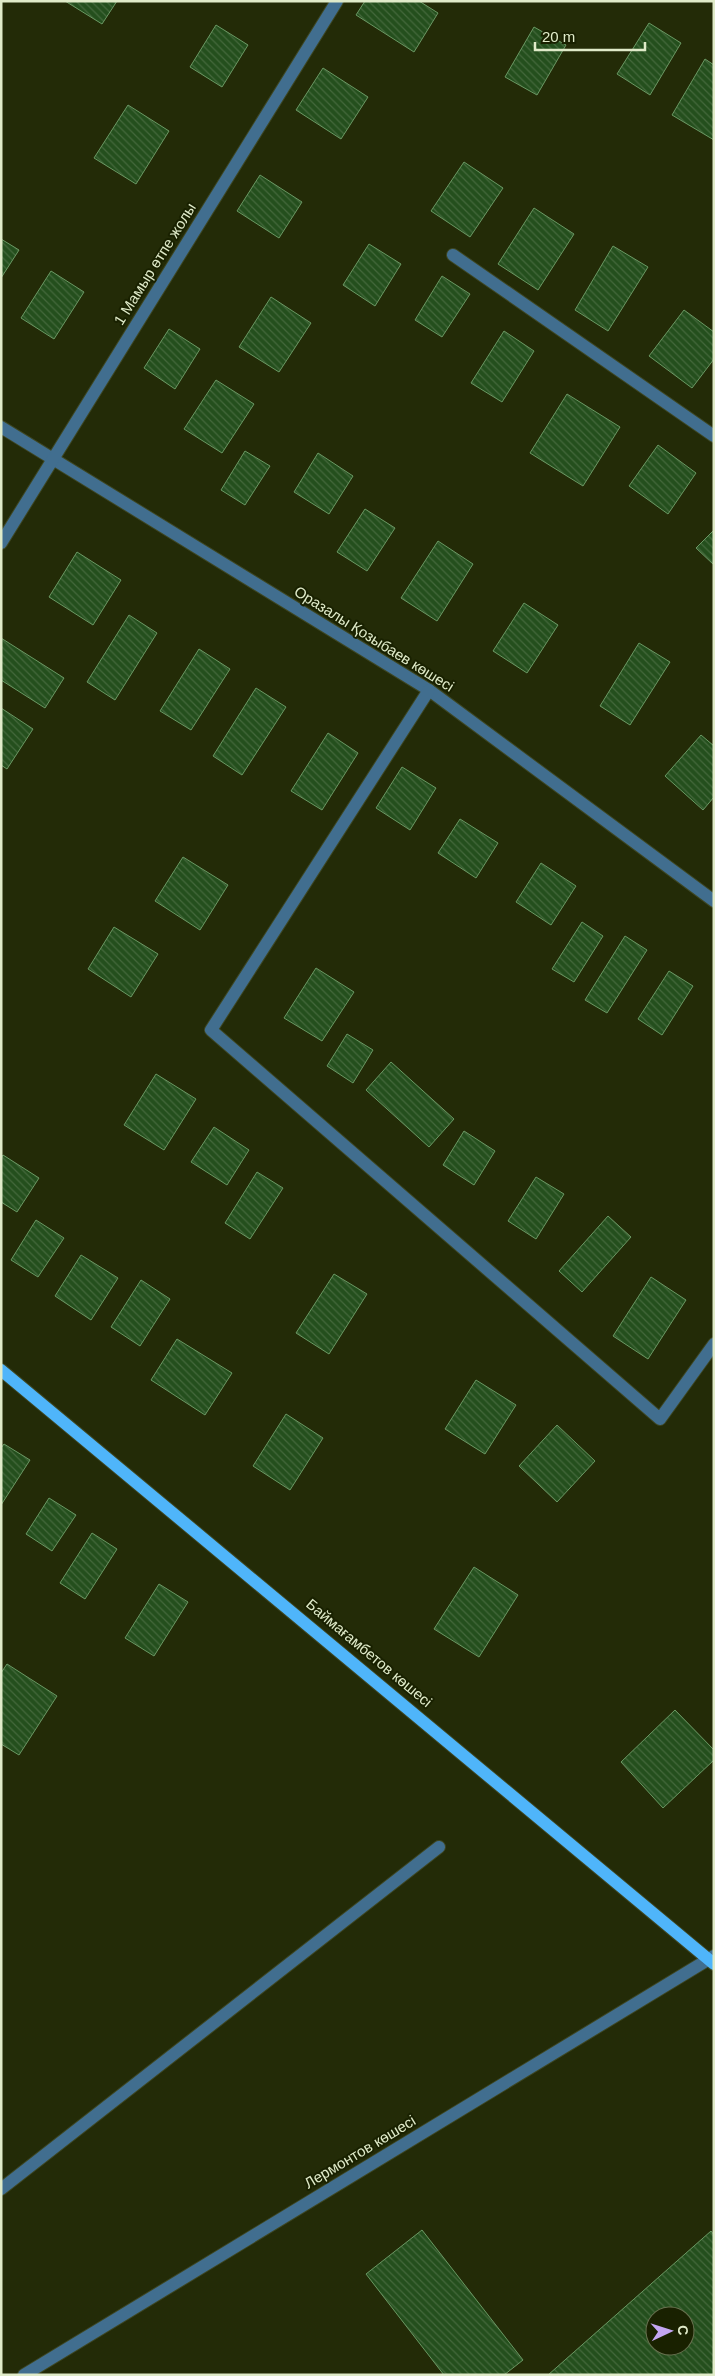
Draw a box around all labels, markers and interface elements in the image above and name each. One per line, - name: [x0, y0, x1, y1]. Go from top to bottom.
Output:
- scale bar: [535, 20, 645, 52]
- text: 20 m: [542, 28, 575, 45]
- street label: 1 Мамыр өтпе жолы: [110, 200, 199, 328]
- street label: Оразалы Қозыбаев көшесі: [291, 582, 457, 695]
- street label: Баймағамбетов көшесі: [303, 1595, 436, 1710]
- street label: Лермонтов көшесі: [301, 2112, 418, 2192]
- north arrow: [645, 2306, 695, 2356]
- text: С: [675, 2324, 691, 2336]

